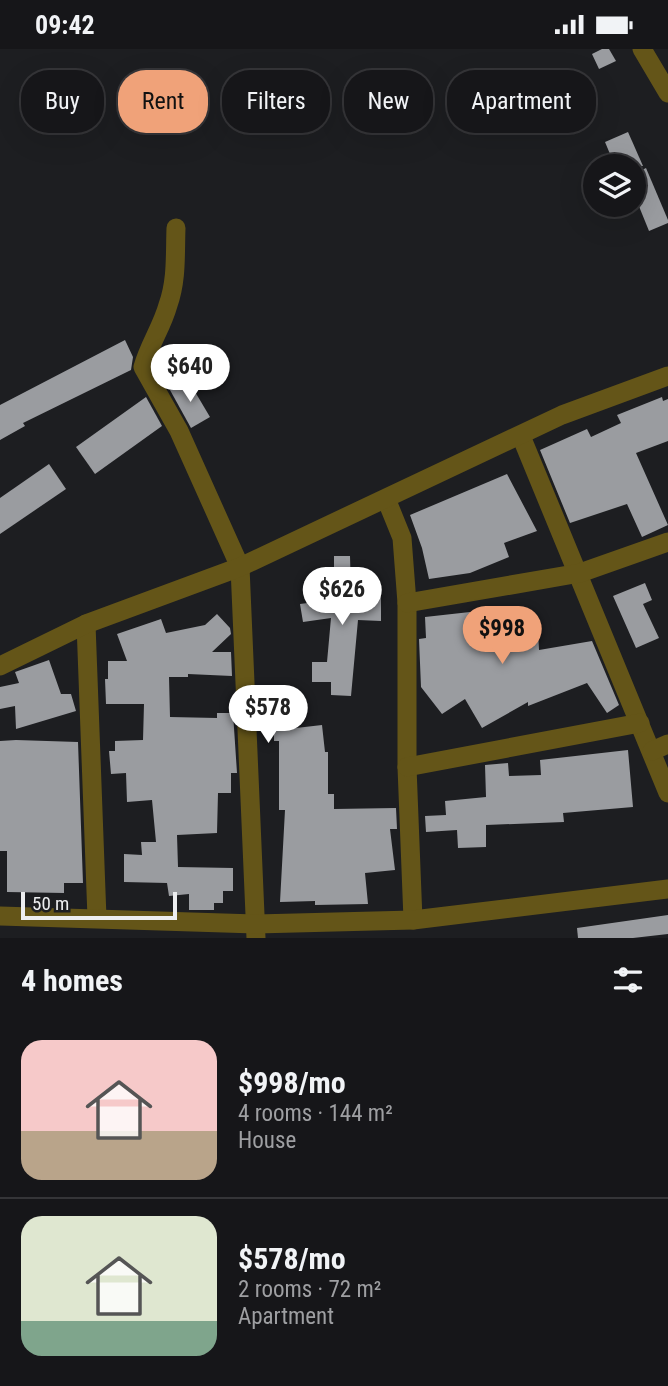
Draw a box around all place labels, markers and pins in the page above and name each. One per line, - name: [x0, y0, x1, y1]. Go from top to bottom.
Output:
- pin: $640: [149, 345, 231, 404]
- pin: $626: [301, 567, 383, 627]
- pin: $998: [461, 607, 543, 666]
- pin: $578: [227, 685, 309, 745]

